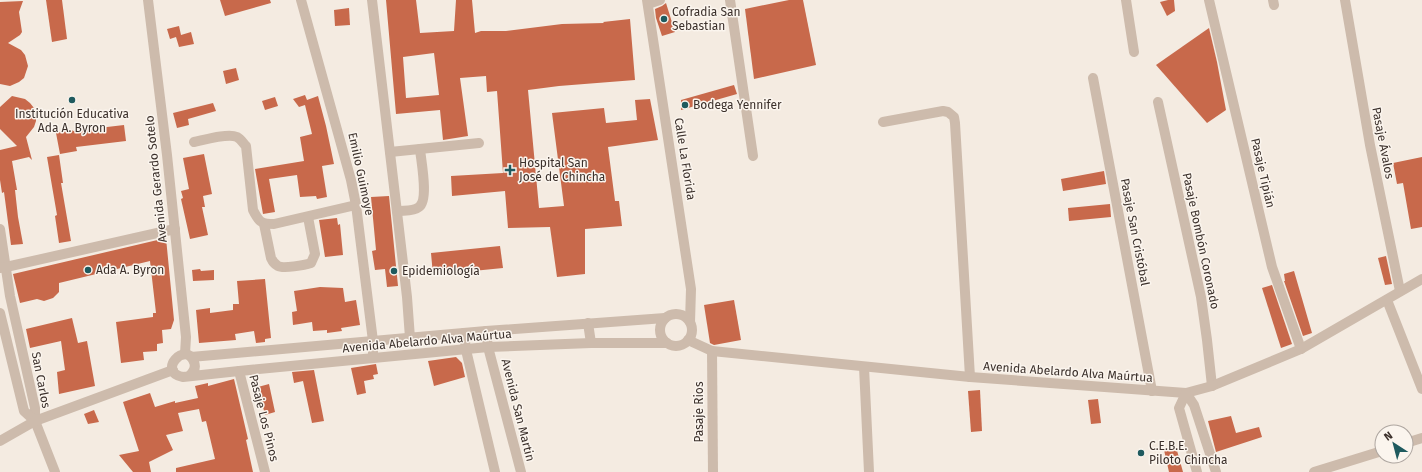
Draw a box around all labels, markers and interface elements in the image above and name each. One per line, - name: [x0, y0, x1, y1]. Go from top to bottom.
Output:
- place label: Cofradia San Sebastian: [672, 5, 741, 33]
- marker: Cofradia San Sebastian: [659, 14, 669, 24]
- marker: Institución Educativa Ada A. Byron: [67, 95, 77, 105]
- place label: Bodega Yennifer: [693, 98, 782, 112]
- marker: Bodega Yennifer: [680, 100, 690, 110]
- street label: Pasaje Ávalos: [1369, 106, 1398, 180]
- place label: Institución Educativa Ada A. Byron: [15, 107, 129, 135]
- street label: Avenida Gerardo Sotelo: [142, 115, 170, 243]
- street label: Calle La Florida: [672, 117, 698, 201]
- street label: Emilio Guimoye: [345, 131, 377, 217]
- street label: Pasaje Tipián: [1248, 137, 1278, 209]
- place label: Hospital San José de Chincha: [519, 156, 605, 184]
- marker: Hospital San José de Chincha: [504, 164, 516, 176]
- street label: Pasaje Bombón Coronado: [1180, 171, 1222, 311]
- street label: Pasaje San Cristóbal: [1118, 177, 1152, 287]
- place label: Ada A. Byron: [96, 263, 164, 277]
- place label: Epidemiología: [402, 264, 480, 278]
- marker: Ada A. Byron: [83, 265, 93, 275]
- marker: Epidemiología: [389, 266, 399, 276]
- street label: Avenida Abelardo Alva Maúrtua: [342, 327, 512, 355]
- street label: San Carlos: [29, 351, 53, 410]
- street label: Avenida San Martin: [498, 357, 538, 463]
- street label: Avenida Abelardo Alva Maúrtua: [983, 359, 1153, 385]
- street label: Pasaje Los Pinos: [246, 373, 282, 463]
- street label: Pasaje Rios: [692, 381, 706, 442]
- north arrow: [1374, 424, 1414, 464]
- text: N: [1382, 429, 1395, 444]
- place label: C.E.B.E. Piloto Chincha: [1149, 439, 1228, 467]
- marker: C.E.B.E. Piloto Chincha: [1136, 448, 1146, 458]

